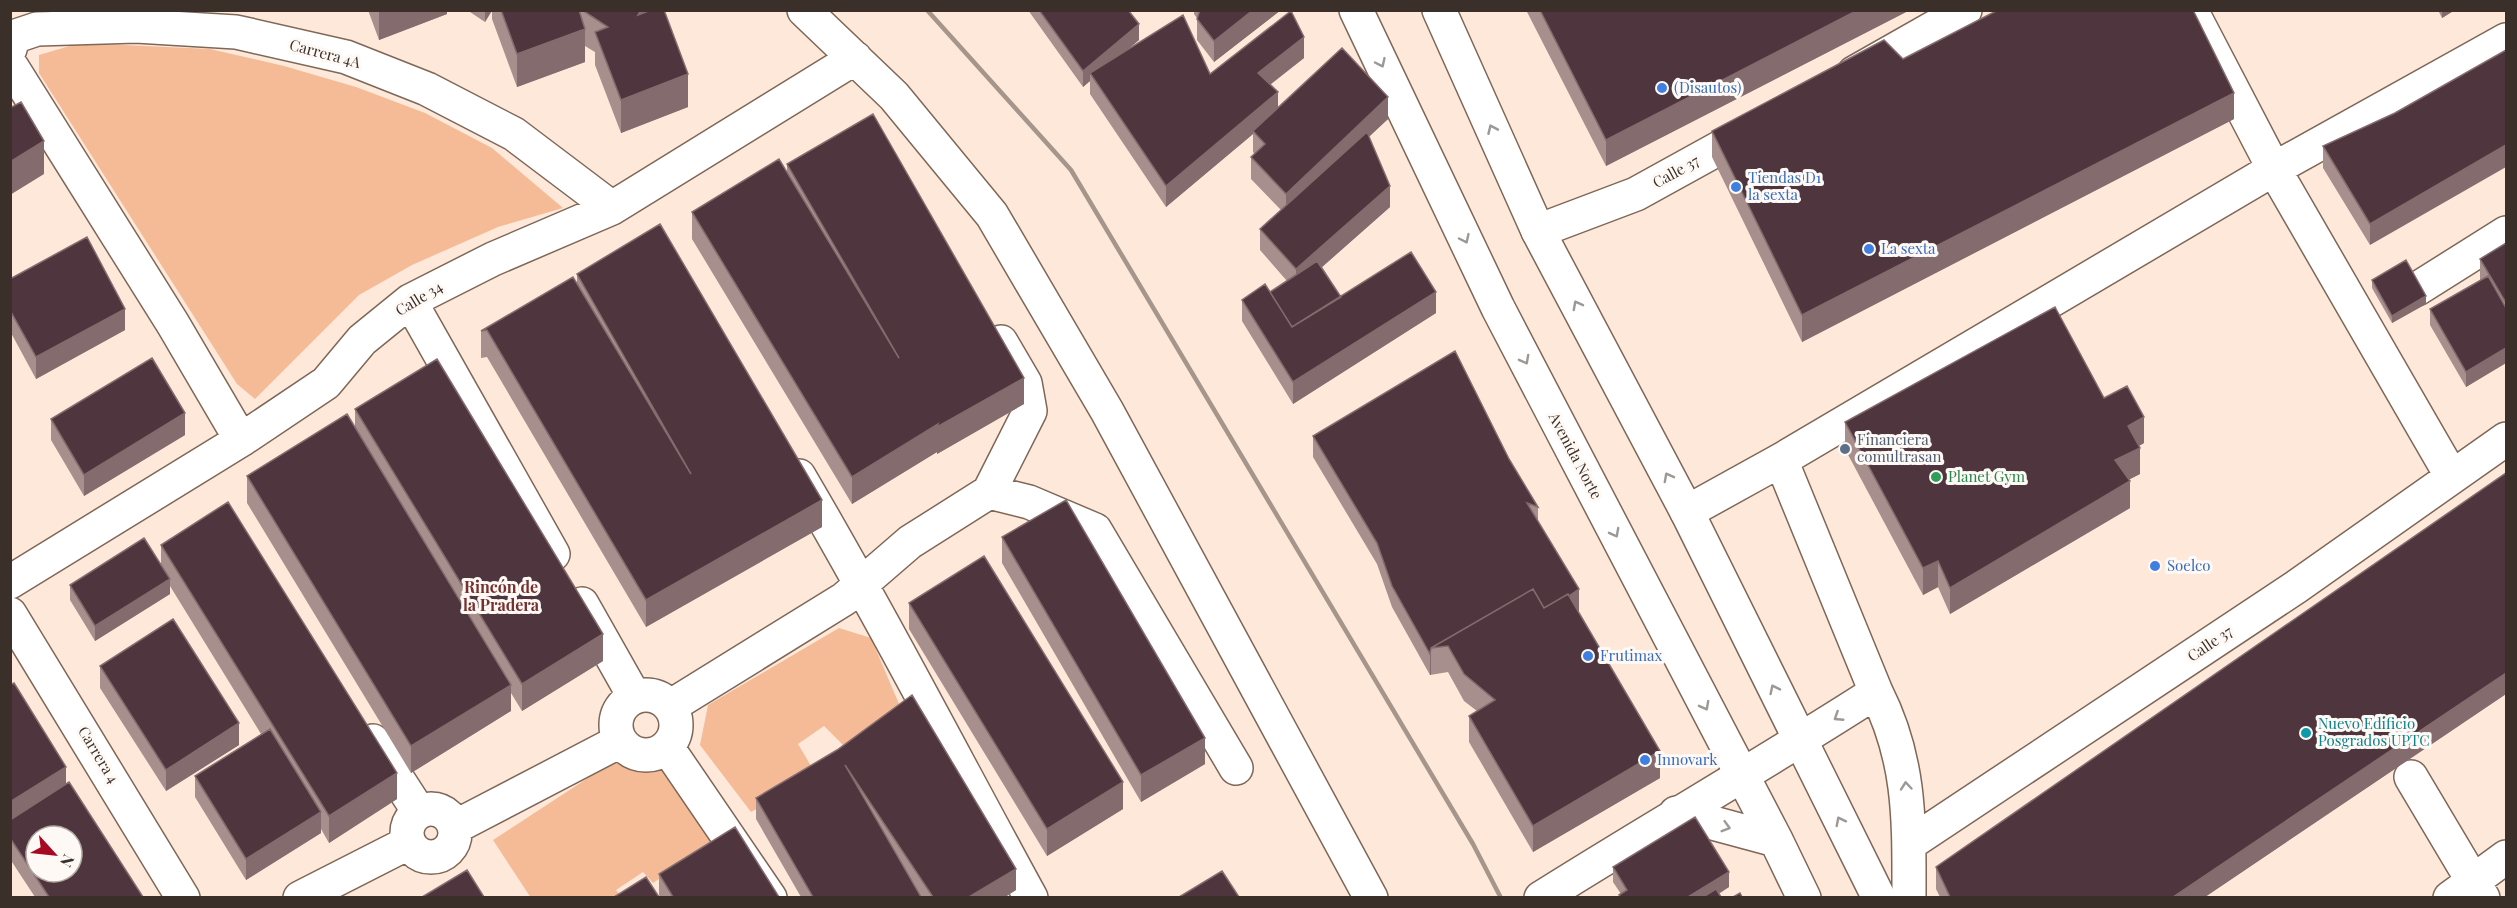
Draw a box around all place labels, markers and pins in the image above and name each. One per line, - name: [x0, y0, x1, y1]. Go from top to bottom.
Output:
- place label: (Disautos): [1674, 77, 1741, 97]
- marker: (Disautos): [1655, 81, 1669, 95]
- place label: Tiendas D1 la sexta: [1748, 167, 1822, 204]
- marker: Tiendas D1 la sexta: [1729, 180, 1743, 194]
- place label: La sexta: [1881, 238, 1936, 258]
- marker: La sexta: [1862, 242, 1876, 256]
- place label: Financiera comultrasan: [1857, 429, 1941, 466]
- marker: Financiera comultrasan: [1838, 442, 1852, 456]
- place label: Planet Gym: [1948, 466, 2026, 486]
- marker: Planet Gym: [1929, 470, 1943, 484]
- place label: Soelco: [2167, 555, 2211, 575]
- marker: Soelco: [2148, 559, 2162, 573]
- place label: Frutimax: [1600, 645, 1662, 665]
- marker: Frutimax: [1581, 649, 1595, 663]
- place label: Nuevo Edificio Posgrados UPTC: [2318, 713, 2430, 750]
- marker: Nuevo Edificio Posgrados UPTC: [2299, 726, 2313, 740]
- place label: Innovark: [1657, 749, 1718, 769]
- marker: Innovark: [1638, 753, 1652, 767]

